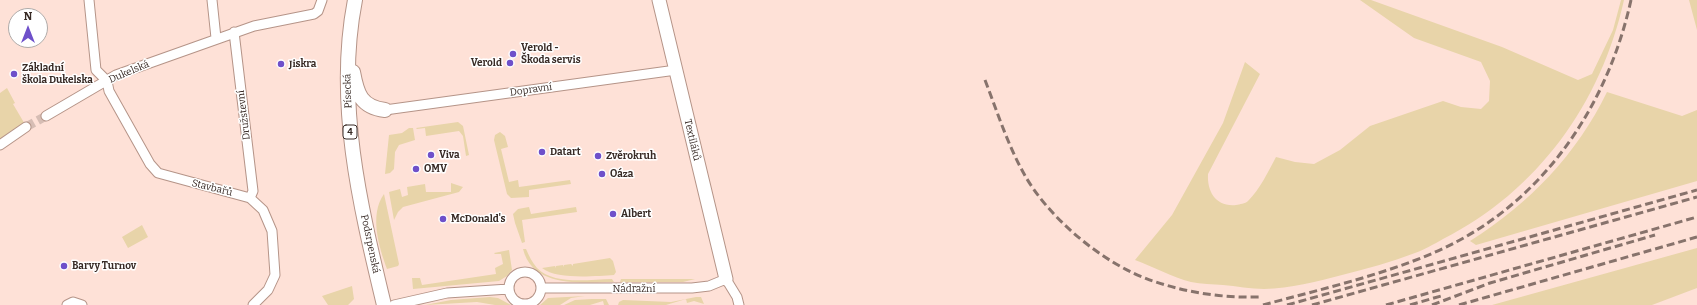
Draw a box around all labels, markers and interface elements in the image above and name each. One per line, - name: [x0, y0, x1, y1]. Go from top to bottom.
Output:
- north arrow: [8, 8, 48, 48]
- text: N: [24, 10, 32, 23]
- place label: Verold - Škoda servis: [521, 42, 581, 66]
- marker: Verold - Škoda servis: [508, 49, 518, 59]
- place label: Verold: [471, 57, 502, 69]
- street label: Dukelská: [107, 58, 151, 86]
- place label: Jiskra: [289, 58, 316, 70]
- marker: Verold: [505, 58, 515, 68]
- marker: Jiskra: [276, 59, 286, 69]
- place label: Základní škola Dukelska: [22, 62, 93, 86]
- marker: Základní škola Dukelska: [9, 69, 19, 79]
- street label: Písecká: [341, 73, 355, 109]
- street label: Dopravní: [509, 81, 553, 99]
- street label: Družstevní: [235, 89, 253, 141]
- street label: Textiláků: [681, 118, 703, 162]
- road number: 4: [343, 125, 357, 139]
- place label: Datart: [550, 146, 581, 158]
- marker: Datart: [537, 147, 547, 157]
- place label: Viva: [439, 149, 460, 161]
- marker: Viva: [426, 150, 436, 160]
- place label: Zvěrokruh: [606, 150, 656, 162]
- marker: Zvěrokruh: [593, 151, 603, 161]
- place label: OMV: [424, 163, 447, 175]
- marker: OMV: [411, 164, 421, 174]
- place label: Oáza: [610, 168, 633, 180]
- marker: Oáza: [597, 169, 607, 179]
- street label: Stavbařů: [190, 177, 234, 199]
- place label: Albert: [621, 208, 651, 220]
- marker: Albert: [608, 209, 618, 219]
- street label: Podsrpenská: [358, 213, 382, 275]
- place label: McDonald's: [451, 213, 506, 225]
- marker: McDonald's: [438, 214, 448, 224]
- place label: Barvy Turnov: [72, 260, 136, 272]
- marker: Barvy Turnov: [59, 261, 69, 271]
- street label: Nádražní: [613, 283, 655, 295]

